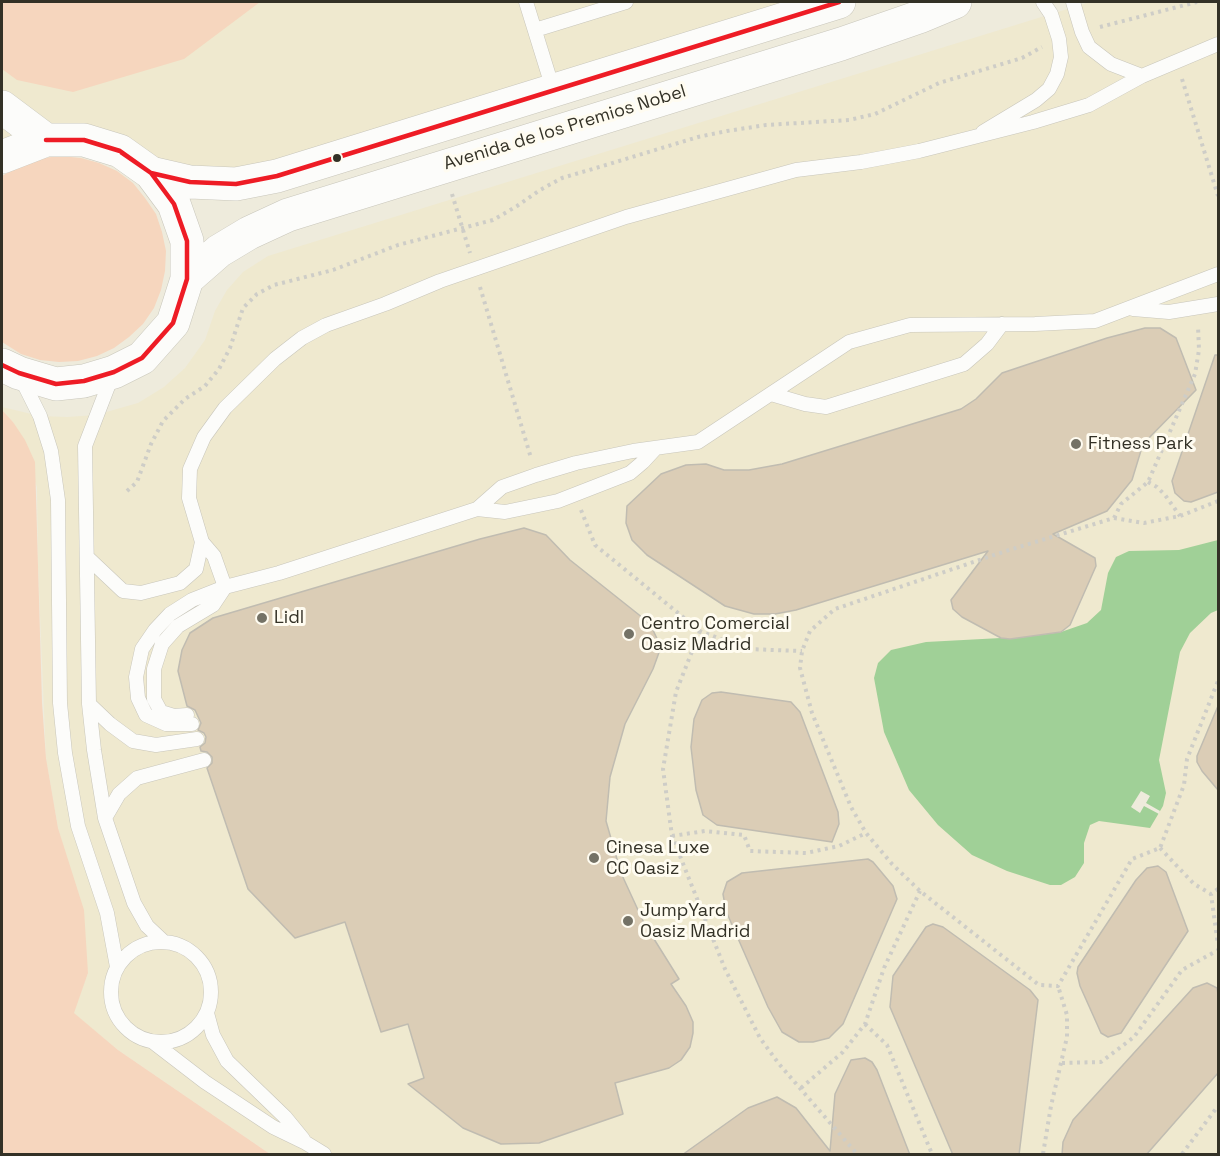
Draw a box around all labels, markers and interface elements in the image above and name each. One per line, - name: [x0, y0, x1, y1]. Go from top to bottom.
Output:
- street label: Avenida de los Premios Nobel: [441, 81, 689, 175]
- unlabelled marker: [331, 152, 343, 164]
- place label: Fitness Park: [1088, 433, 1193, 455]
- marker: Fitness Park: [1069, 437, 1083, 451]
- place label: Lidl: [274, 607, 304, 629]
- marker: Lidl: [255, 611, 269, 625]
- place label: Centro Comercial Oasiz Madrid: [641, 613, 790, 656]
- marker: Centro Comercial Oasiz Madrid: [622, 627, 636, 641]
- place label: Cinesa Luxe CC Oasiz: [606, 837, 710, 880]
- marker: Cinesa Luxe CC Oasiz: [587, 851, 601, 865]
- place label: JumpYard Oasiz Madrid: [640, 900, 750, 942]
- marker: JumpYard Oasiz Madrid: [621, 914, 635, 928]

